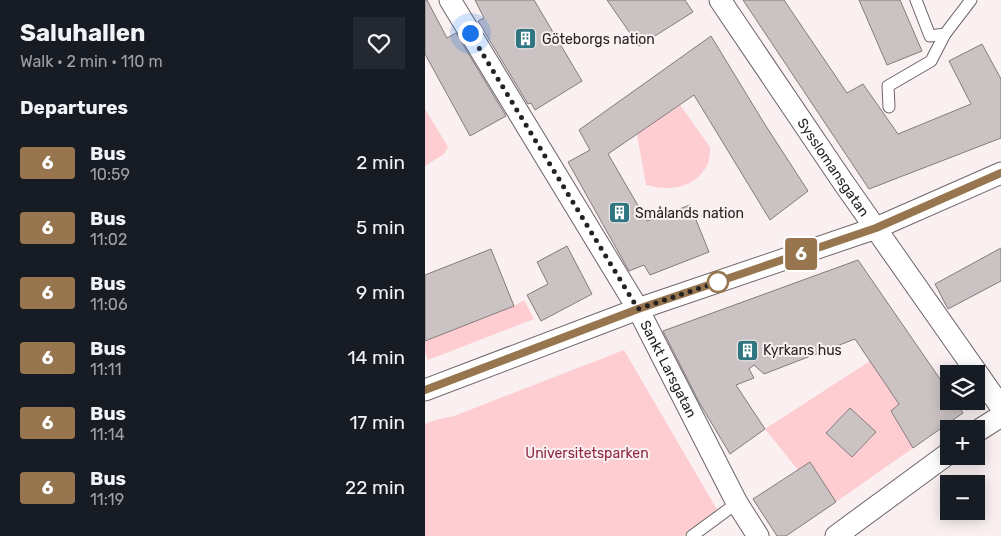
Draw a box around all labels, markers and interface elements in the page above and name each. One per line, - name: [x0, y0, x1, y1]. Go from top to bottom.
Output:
- button: heart: [353, 17, 405, 69]
- text: Saluhallen: [20, 19, 146, 47]
- your location: [458, 21, 483, 46]
- building icon: Göteborgs nation: [514, 27, 538, 51]
- place label: Göteborgs nation: [542, 31, 655, 48]
- text: Walk · 2 min · 110 m: [20, 52, 163, 71]
- text: Departures: [20, 96, 128, 119]
- street label: Sysslomansgatan: [794, 115, 873, 220]
- text: Bus: [90, 142, 126, 165]
- text: 2 min: [356, 151, 405, 174]
- text: 6: [42, 152, 53, 174]
- text: 10:59: [90, 165, 130, 184]
- building icon: Smålands nation: [607, 201, 631, 225]
- place label: Smålands nation: [635, 205, 744, 222]
- text: Bus: [90, 207, 126, 230]
- text: 5 min: [356, 216, 405, 239]
- text: 6: [42, 217, 53, 239]
- text: 11:02: [90, 230, 127, 249]
- line badge: 6: [785, 238, 817, 270]
- text: 6: [795, 243, 807, 265]
- unlabelled marker: [707, 271, 729, 293]
- text: Bus: [90, 272, 126, 295]
- text: 9 min: [356, 281, 405, 304]
- text: 6: [42, 282, 53, 304]
- text: 11:06: [90, 295, 128, 314]
- street label: Sankt Larsgatan: [637, 317, 700, 420]
- text: Bus: [90, 337, 126, 360]
- building icon: Kyrkans hus: [735, 338, 759, 362]
- place label: Kyrkans hus: [763, 342, 842, 359]
- text: 14 min: [347, 346, 405, 369]
- text: 6: [42, 347, 53, 369]
- text: 11:11: [90, 360, 122, 379]
- map controls: [940, 365, 985, 520]
- button: layers: [940, 365, 985, 410]
- text: Bus: [90, 402, 126, 425]
- text: 17 min: [349, 411, 405, 434]
- text: 6: [42, 412, 53, 434]
- button: +: [940, 420, 985, 465]
- text: 11:14: [90, 425, 125, 444]
- park label: Universitetsparken: [525, 445, 649, 462]
- text: Bus: [90, 467, 126, 490]
- button: −: [940, 475, 985, 520]
- text: 22 min: [345, 476, 405, 499]
- text: 6: [42, 477, 53, 499]
- text: 11:19: [90, 490, 124, 509]

